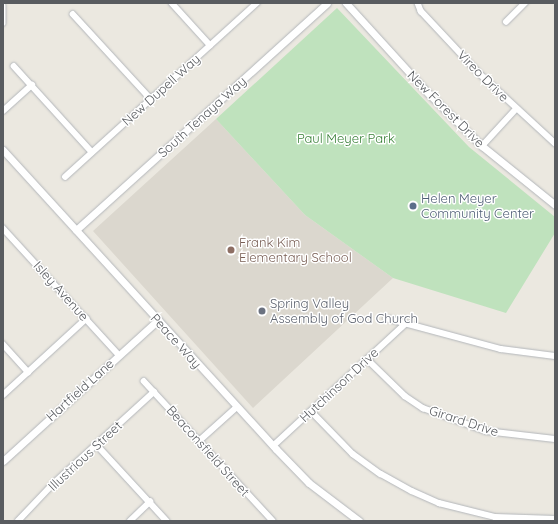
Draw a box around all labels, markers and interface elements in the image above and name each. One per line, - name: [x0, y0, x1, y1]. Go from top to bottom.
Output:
- street label: Vireo Drive: [454, 47, 512, 105]
- street label: New Dupell Way: [119, 51, 203, 129]
- street label: New Forest Drive: [404, 67, 488, 151]
- street label: South Tenaya Way: [155, 73, 249, 161]
- park label: Paul Meyer Park: [297, 130, 395, 146]
- place label: Helen Meyer Community Center: [421, 191, 534, 222]
- marker: Helen Meyer Community Center: [408, 201, 418, 211]
- place label: Frank Kim Elementary School: [239, 235, 352, 266]
- marker: Frank Kim Elementary School: [226, 245, 236, 255]
- street label: Isley Avenue: [30, 258, 92, 324]
- place label: Spring Valley Assembly of God Church: [270, 296, 418, 327]
- marker: Spring Valley Assembly of God Church: [257, 306, 267, 316]
- street label: Peace Way: [147, 310, 205, 372]
- street label: Hutchinson Drive: [296, 345, 382, 425]
- street label: Hartfield Lane: [43, 356, 117, 424]
- street label: Beaconsfield Street: [163, 402, 253, 500]
- street label: Girard Drive: [427, 402, 501, 440]
- street label: Illustrious Street: [45, 418, 125, 494]

